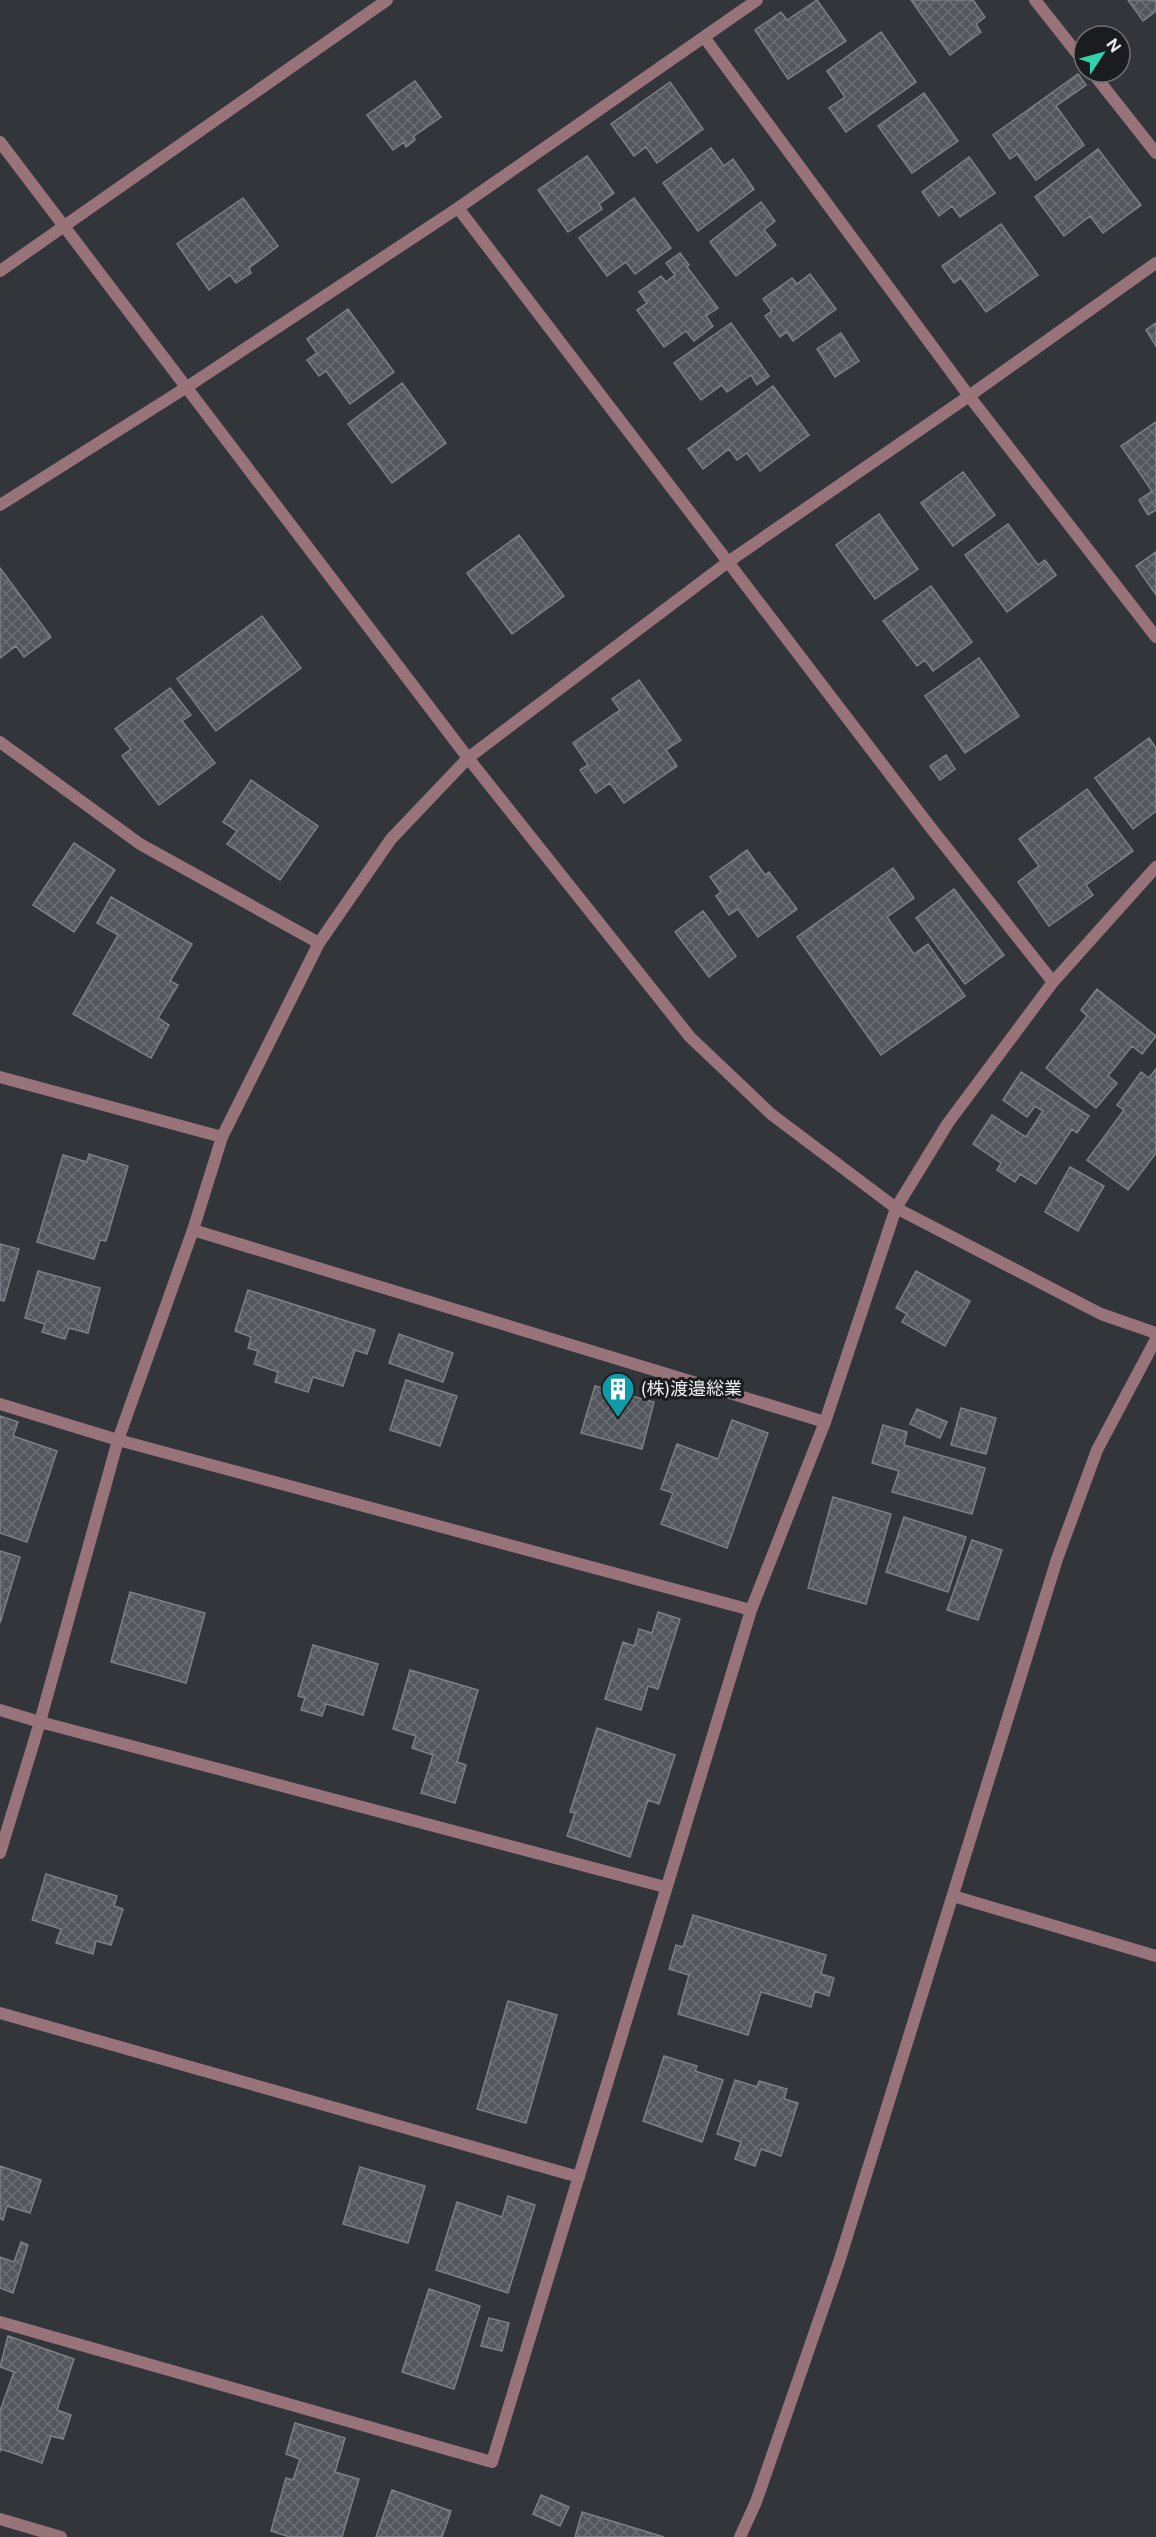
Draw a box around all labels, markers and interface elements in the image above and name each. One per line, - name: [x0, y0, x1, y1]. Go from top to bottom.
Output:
- north arrow: [1072, 24, 1132, 84]
- text: N: [1102, 35, 1125, 56]
- building icon: (株)渡邉総業: [600, 1371, 636, 1418]
- place label: (株)渡邉総業: [641, 1378, 742, 1399]

